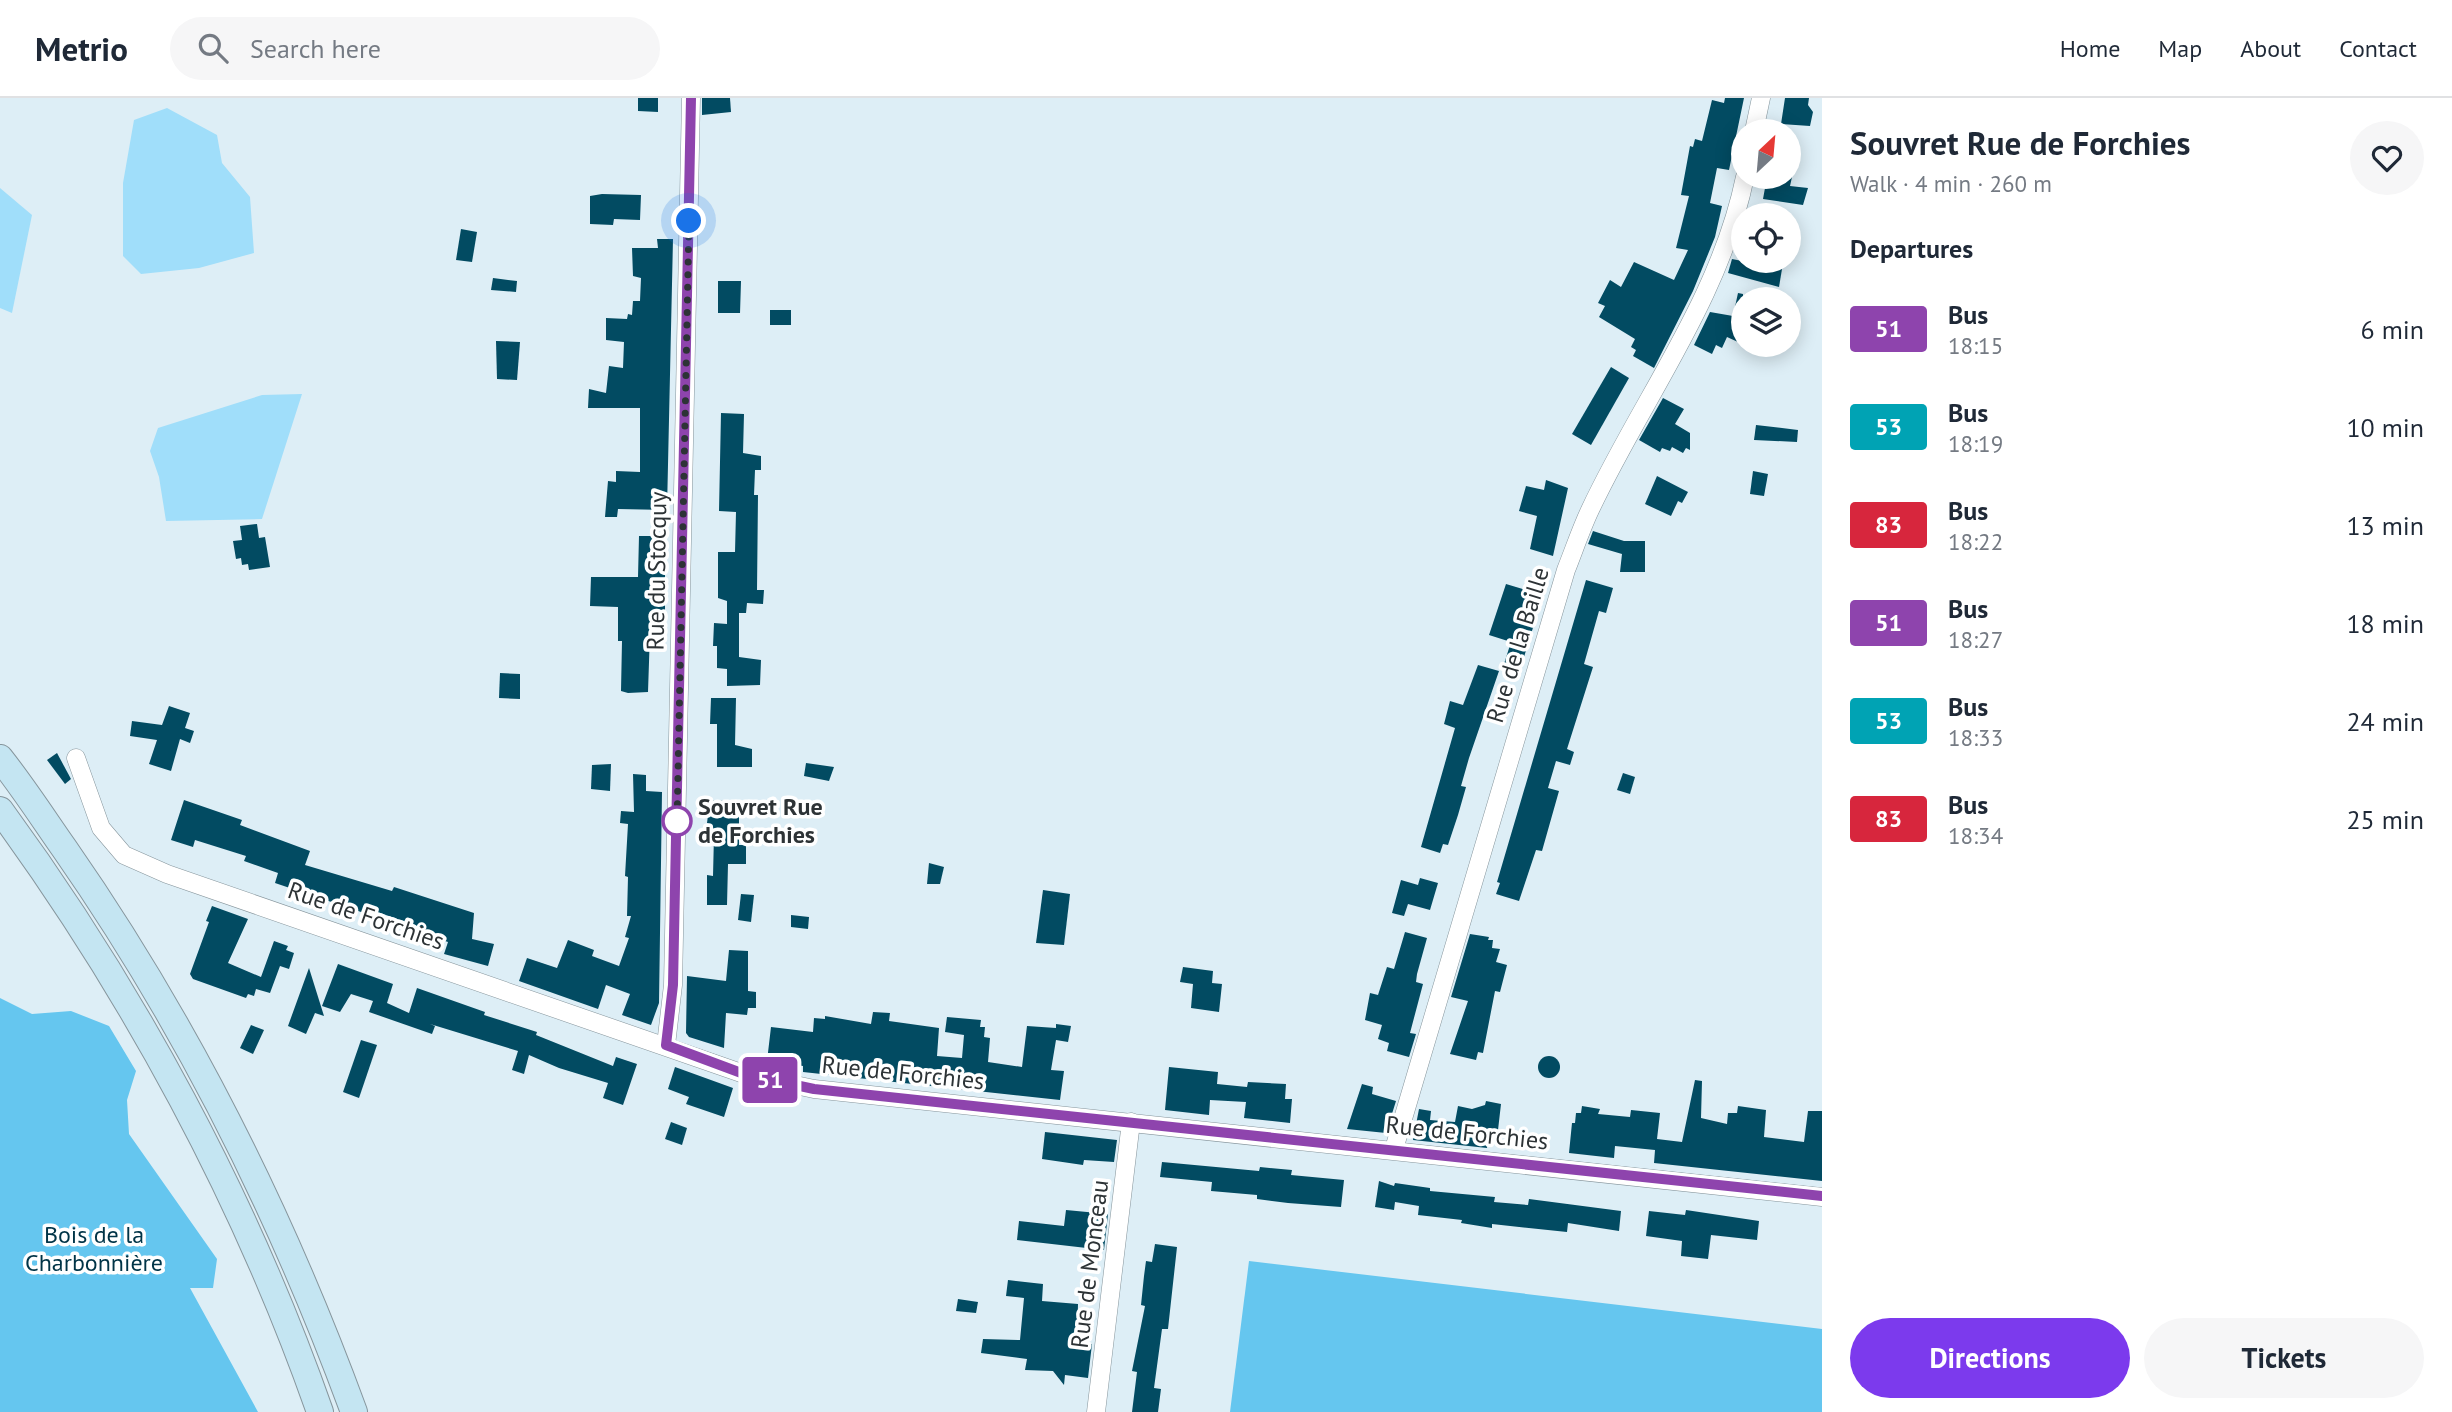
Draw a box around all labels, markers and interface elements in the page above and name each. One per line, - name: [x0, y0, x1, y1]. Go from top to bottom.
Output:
- search box: [170, 17, 660, 80]
- text: Metrio: [35, 27, 128, 70]
- icon: search: [194, 29, 232, 67]
- text: Search here: [250, 32, 381, 65]
- text: Home: [2060, 33, 2120, 64]
- text: Map: [2158, 33, 2202, 64]
- text: About: [2240, 33, 2301, 64]
- text: Contact: [2339, 33, 2417, 64]
- north arrow: [1731, 119, 1801, 189]
- map controls: [1731, 119, 1801, 357]
- text: Souvret Rue de Forchies: [1850, 121, 2190, 164]
- button: heart: [2350, 121, 2424, 195]
- text: Walk · 4 min · 260 m: [1850, 169, 2052, 198]
- your location: [671, 203, 706, 238]
- button: locate: [1731, 203, 1801, 273]
- text: Departures: [1850, 232, 1973, 265]
- button: layers: [1731, 287, 1801, 357]
- text: Bus: [1948, 298, 1988, 331]
- text: 51: [1875, 313, 1902, 344]
- text: 6 min: [2361, 313, 2424, 346]
- text: 18:15: [1948, 331, 2003, 360]
- text: Bus: [1948, 396, 1988, 429]
- text: 53: [1875, 411, 1902, 442]
- text: 10 min: [2346, 411, 2424, 444]
- text: 18:19: [1948, 429, 2003, 458]
- street label: Rue du Stocquy: [640, 491, 673, 651]
- text: Bus: [1948, 494, 1988, 527]
- text: 83: [1875, 509, 1902, 540]
- text: 13 min: [2346, 509, 2424, 542]
- text: 18:22: [1948, 527, 2003, 556]
- street label: Rue de la Baille: [1479, 563, 1556, 726]
- text: Bus: [1948, 592, 1988, 625]
- text: 51: [1875, 607, 1902, 638]
- text: 18 min: [2346, 607, 2424, 640]
- text: 18:27: [1948, 625, 2003, 654]
- text: Bus: [1948, 690, 1988, 723]
- text: 53: [1875, 705, 1902, 736]
- text: 24 min: [2346, 705, 2424, 738]
- text: 18:33: [1948, 723, 2003, 752]
- text: Bus: [1948, 788, 1988, 821]
- place label: Souvret Rue de Forchies: [698, 791, 823, 850]
- text: 83: [1875, 803, 1902, 834]
- text: 25 min: [2346, 803, 2424, 836]
- marker: Souvret Rue de Forchies: [662, 806, 692, 836]
- text: 18:34: [1948, 821, 2003, 850]
- street label: Rue de Forchies: [284, 874, 448, 957]
- street label: Rue de Forchies: [820, 1049, 986, 1096]
- line badge: 51: [738, 1057, 802, 1103]
- text: 51: [756, 1064, 784, 1095]
- street label: Rue de Forchies: [1384, 1109, 1550, 1156]
- street label: Rue de Monceau: [1064, 1178, 1115, 1350]
- park label: Bois de la Charbonnière: [25, 1219, 163, 1278]
- button: Directions: [1850, 1318, 2130, 1398]
- button: Tickets: [2144, 1318, 2424, 1398]

